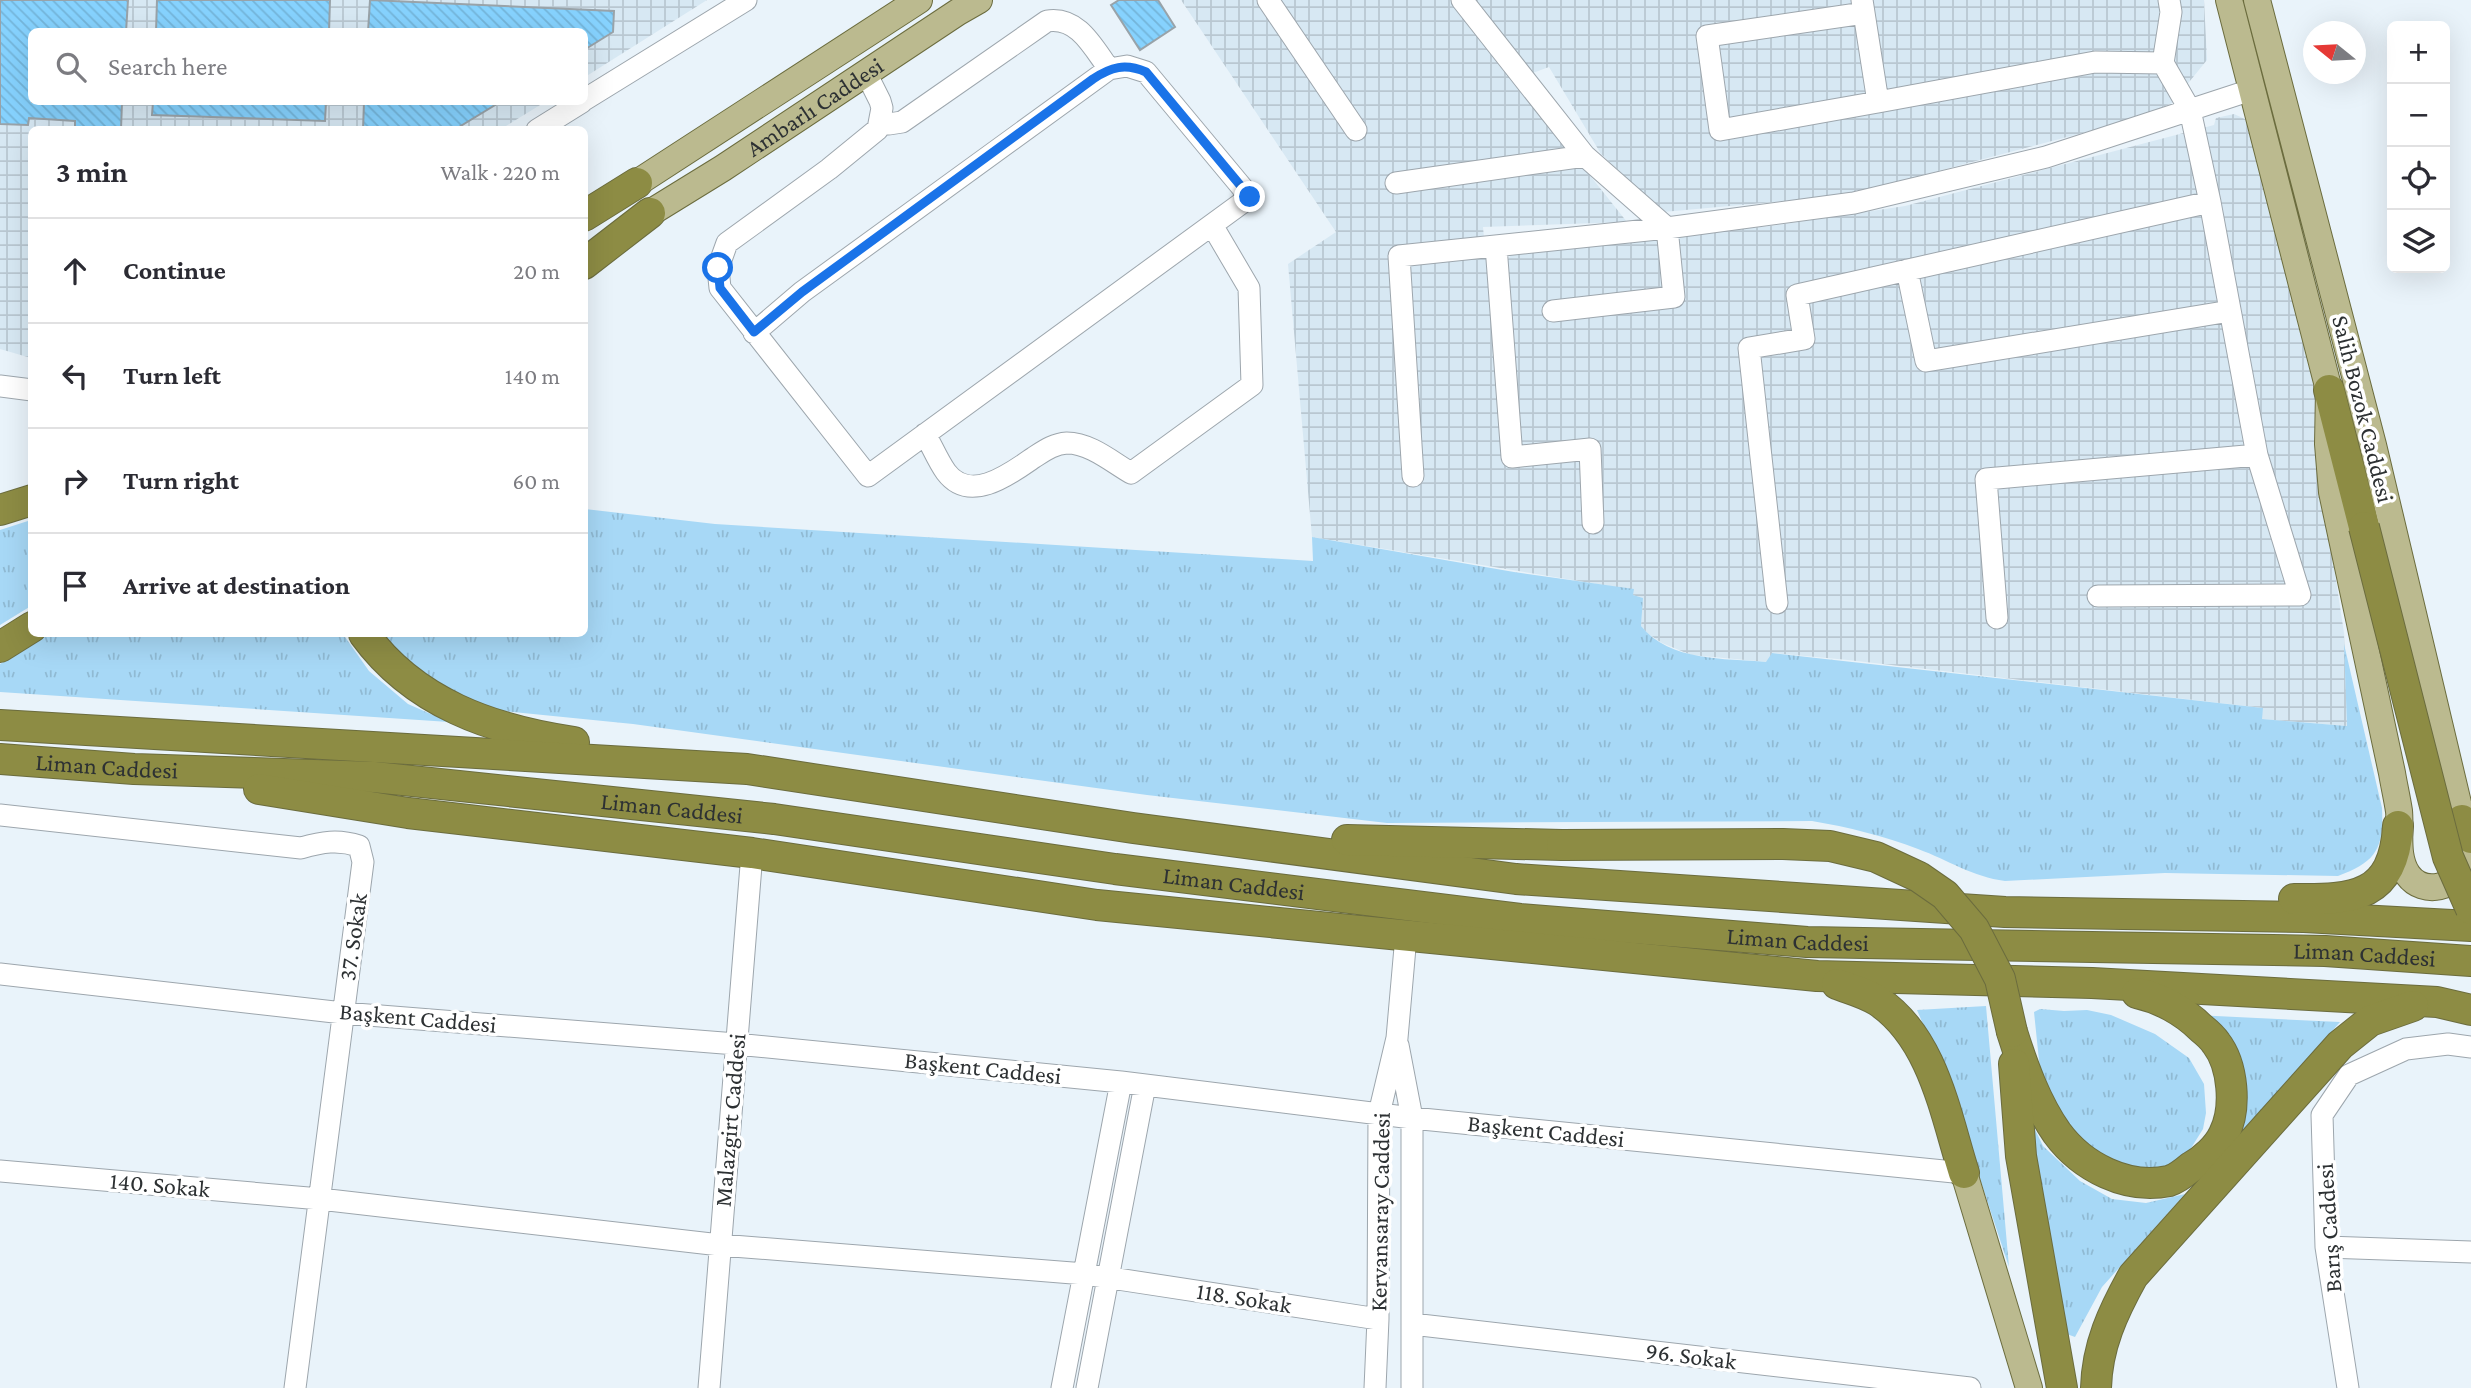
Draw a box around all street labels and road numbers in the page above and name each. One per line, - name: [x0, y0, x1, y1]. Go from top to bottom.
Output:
- street label: Ambarlı Caddesi: [741, 52, 888, 162]
- street label: Salih Bozok Caddesi: [2327, 312, 2400, 505]
- street label: Liman Caddesi: [35, 748, 178, 783]
- street label: Liman Caddesi: [600, 787, 744, 829]
- street label: Liman Caddesi: [1161, 861, 1306, 905]
- street label: 37. Sokak: [333, 891, 372, 982]
- street label: Liman Caddesi: [1725, 922, 1869, 956]
- street label: Liman Caddesi: [2293, 936, 2437, 972]
- street label: Başkent Caddesi: [338, 997, 498, 1038]
- street label: Malazgirt Caddesi: [708, 1032, 751, 1208]
- street label: Başkent Caddesi: [903, 1046, 1063, 1089]
- street label: Başkent Caddesi: [1466, 1109, 1626, 1152]
- street label: Kervansaray Caddesi: [1364, 1112, 1395, 1312]
- street label: Barış Caddesi: [2311, 1162, 2346, 1294]
- street label: 140. Sokak: [109, 1167, 212, 1202]
- street label: 118. Sokak: [1195, 1277, 1294, 1318]
- street label: 96. Sokak: [1644, 1337, 1738, 1375]

